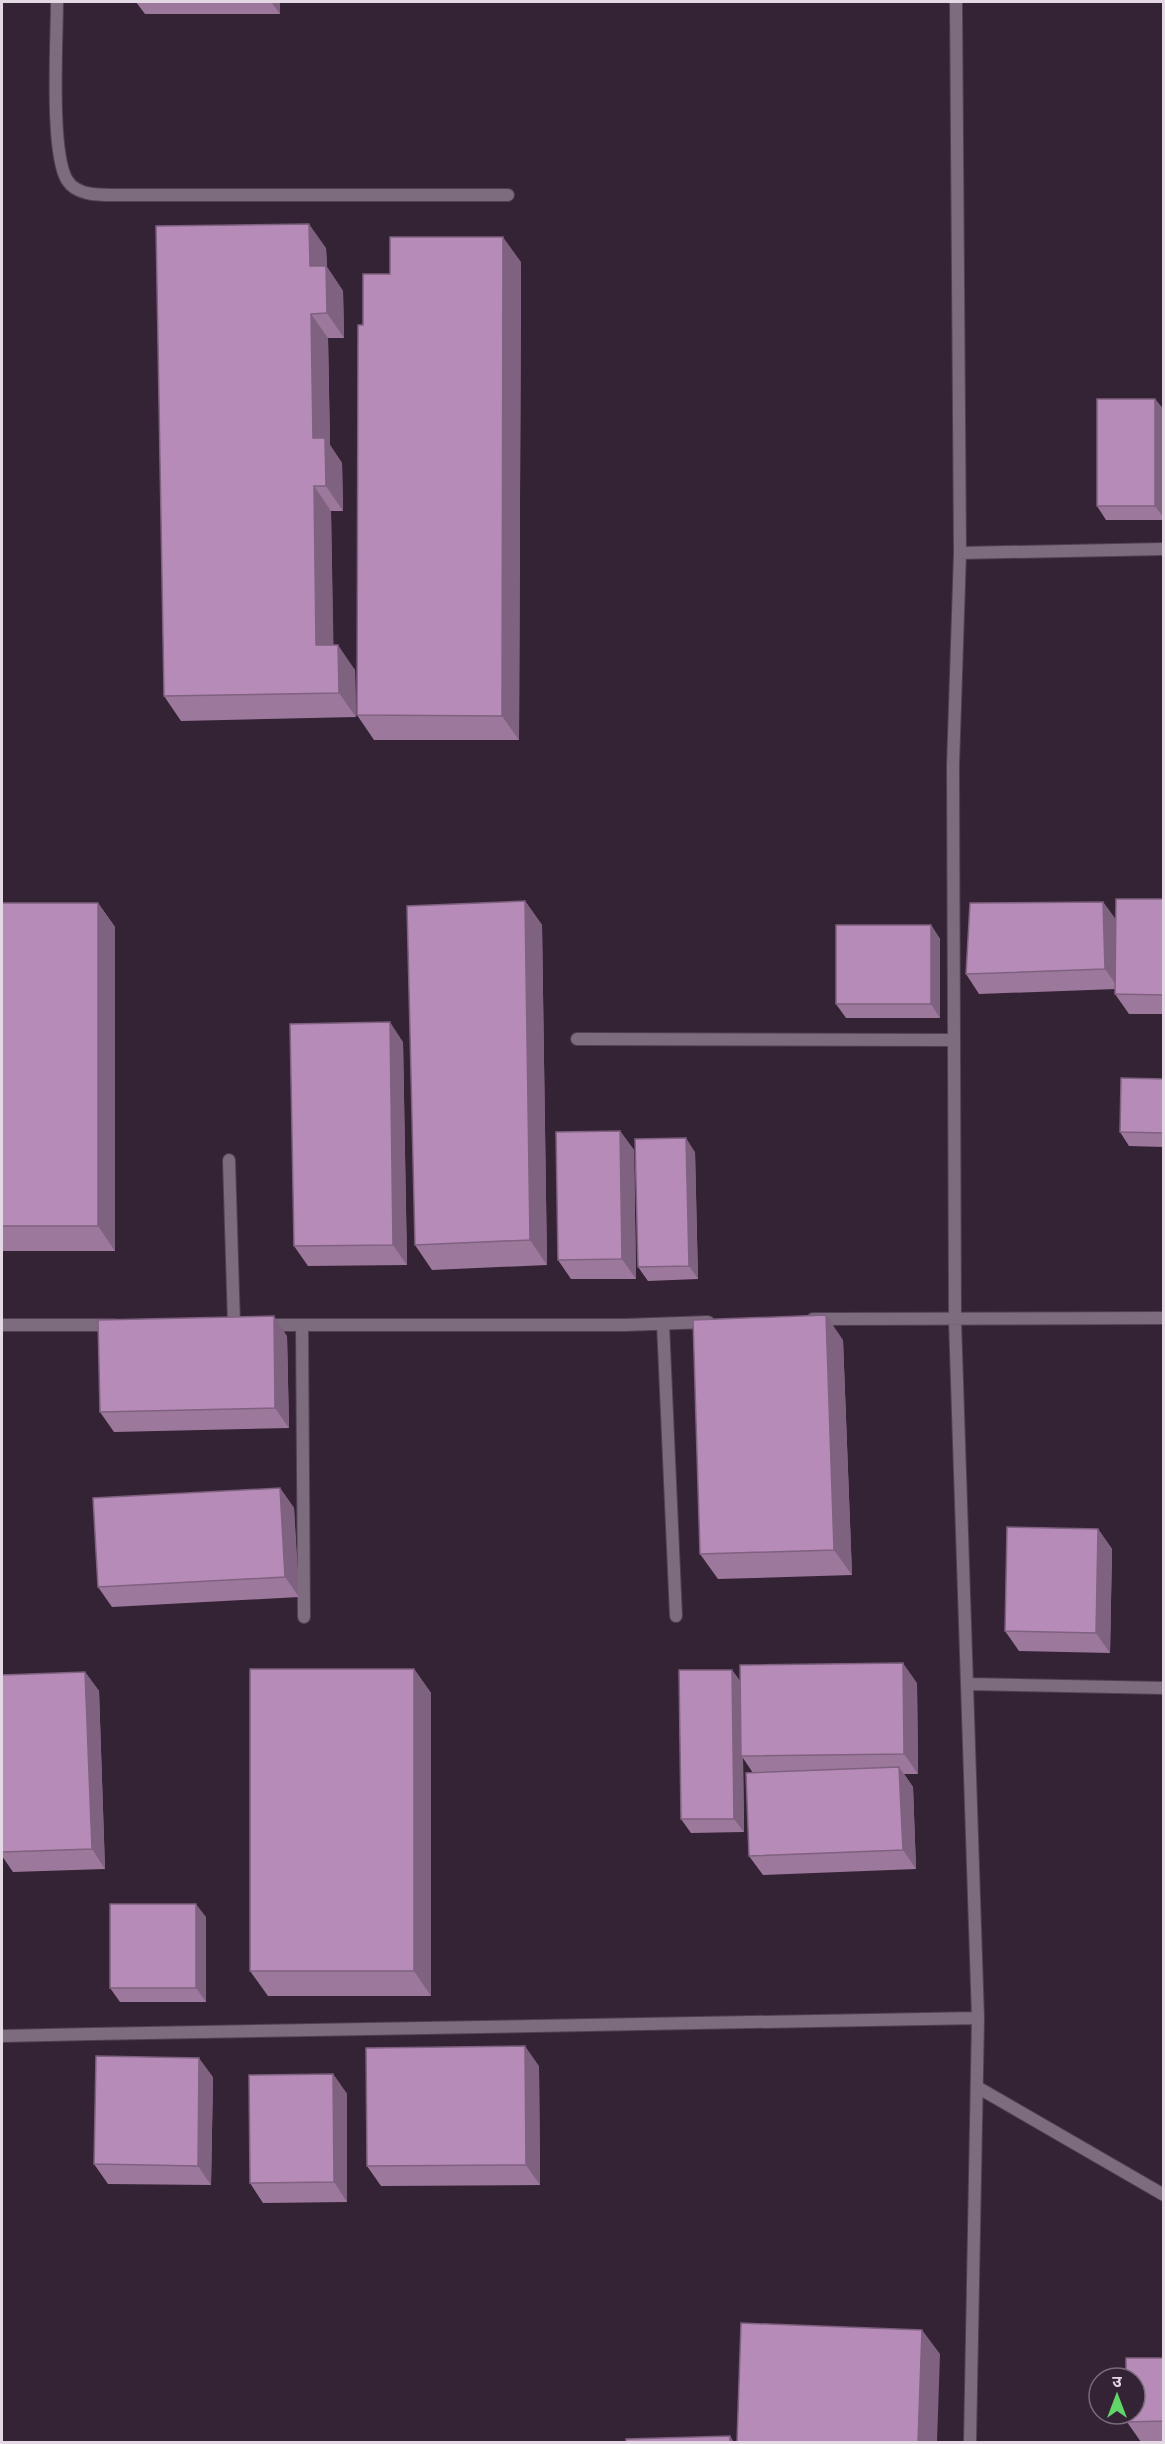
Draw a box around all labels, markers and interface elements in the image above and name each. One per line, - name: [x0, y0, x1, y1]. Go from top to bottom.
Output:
- north arrow: [1087, 2366, 1147, 2426]
- text: उ: [1112, 2371, 1122, 2390]

